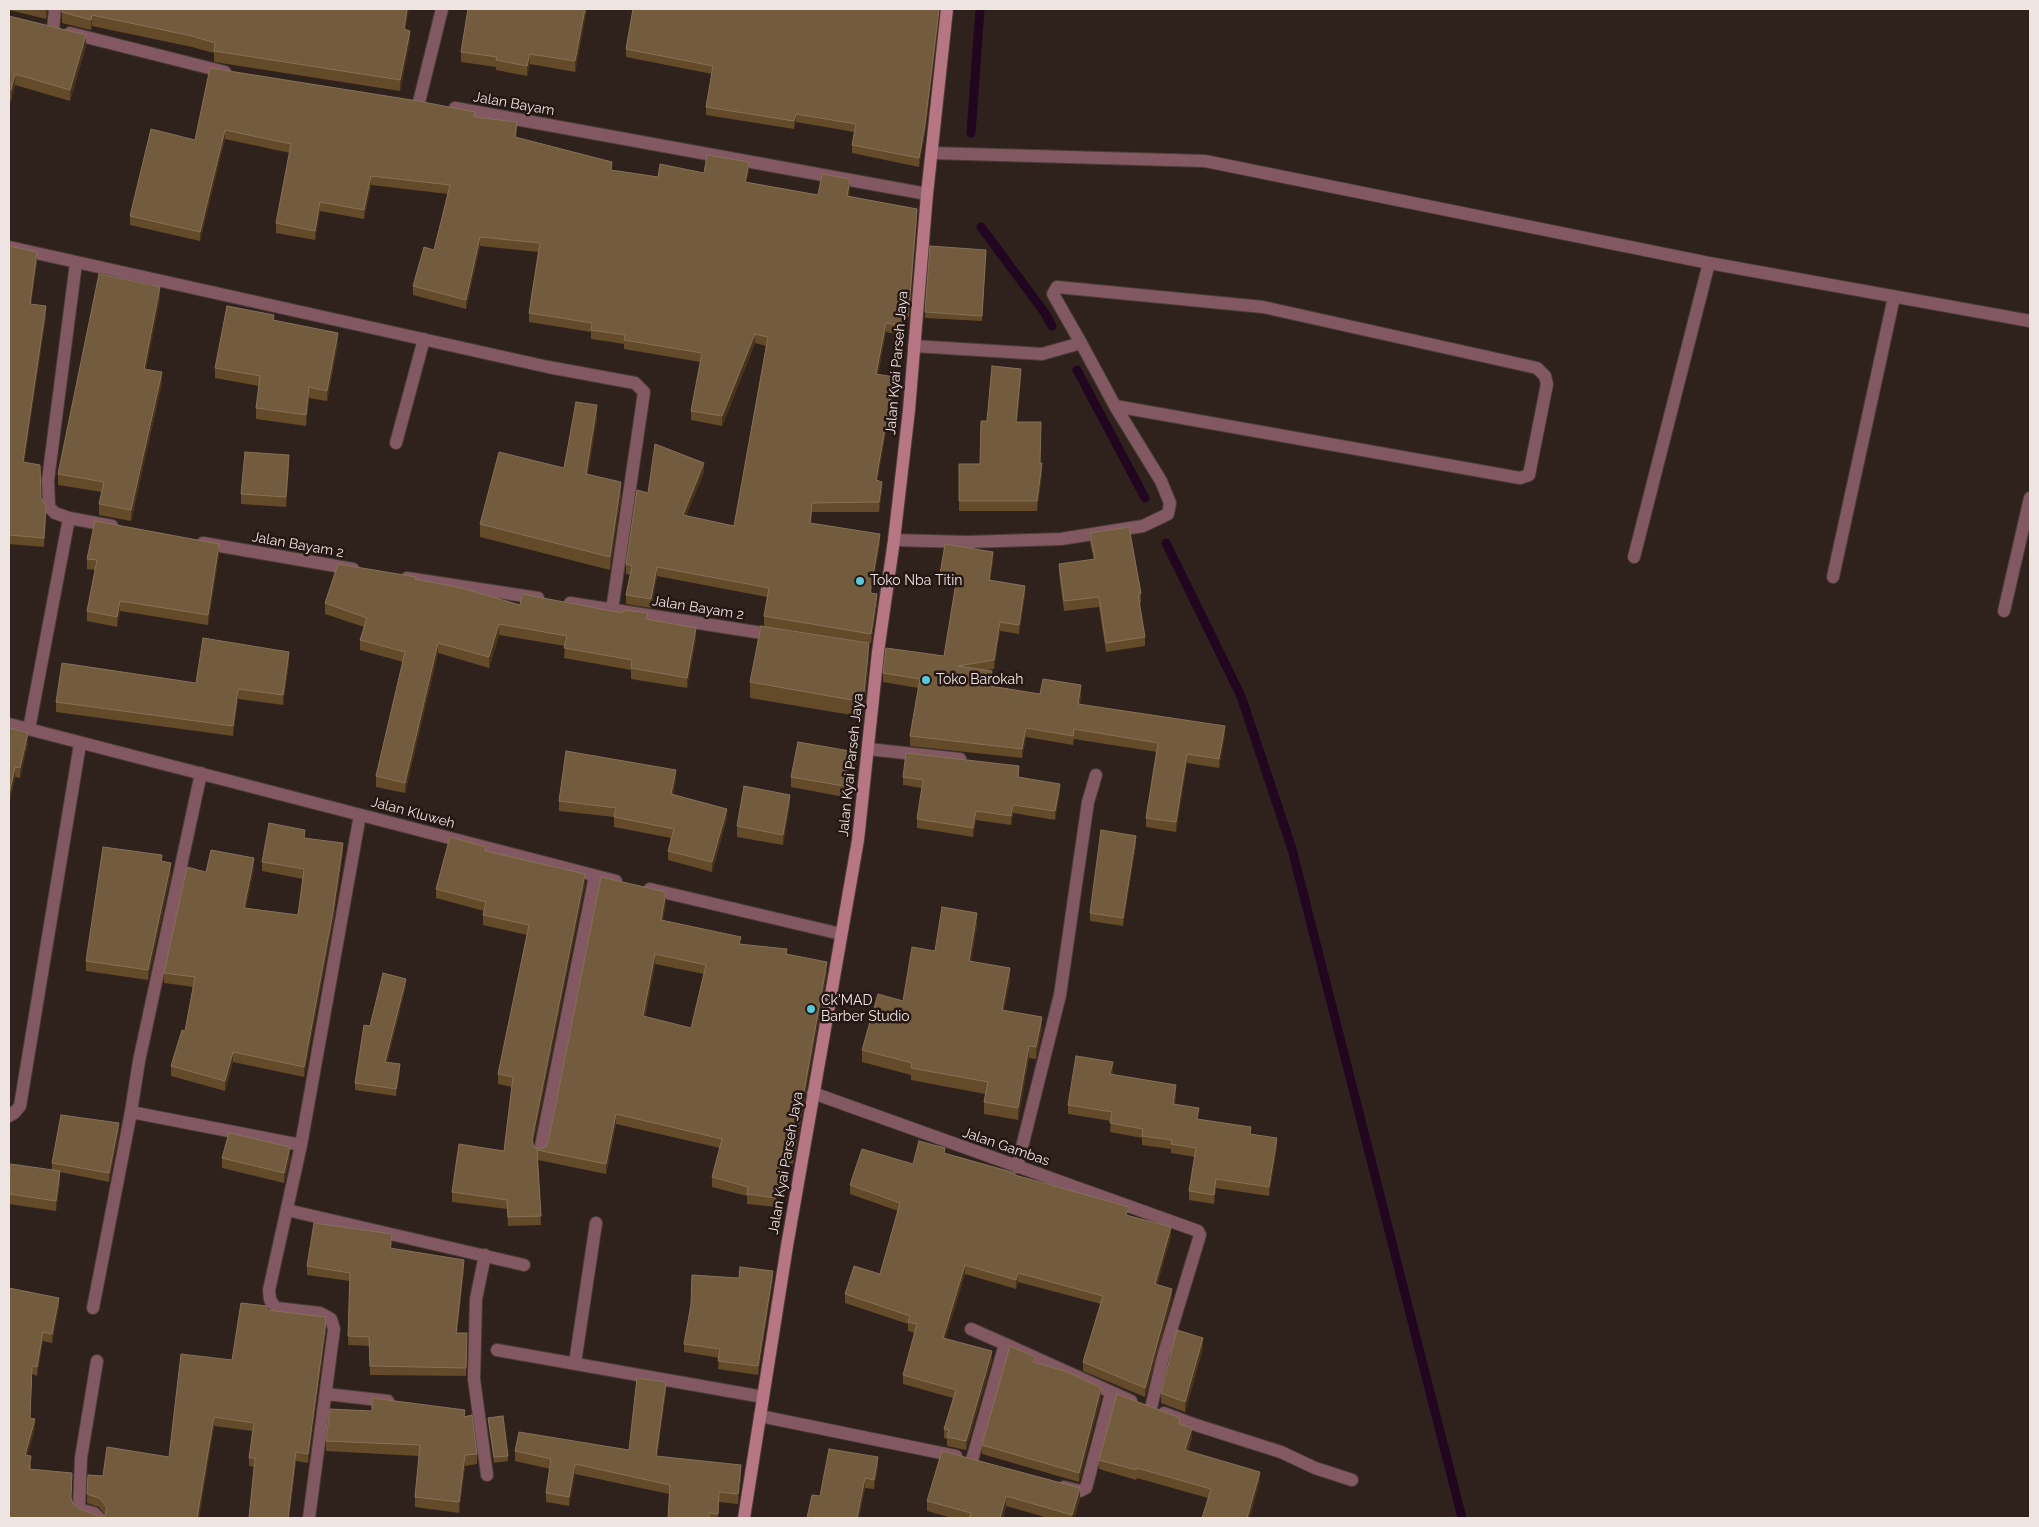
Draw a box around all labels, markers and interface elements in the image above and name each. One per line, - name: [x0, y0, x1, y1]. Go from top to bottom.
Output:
- street label: Jalan Bayam: [472, 89, 556, 119]
- street label: Jalan Kyai Parseh Jaya: [882, 290, 912, 436]
- street label: Jalan Bayam 2: [251, 529, 345, 561]
- place label: Toko Nba Titin: [870, 573, 962, 589]
- marker: Toko Nba Titin: [854, 575, 866, 587]
- street label: Jalan Bayam 2: [651, 592, 745, 624]
- place label: Toko Barokah: [936, 672, 1023, 688]
- marker: Toko Barokah: [920, 674, 932, 686]
- street label: Jalan Kyai Parseh Jaya: [835, 692, 867, 838]
- street label: Jalan Kluweh: [369, 794, 457, 832]
- place label: Ck'MAD Barber Studio: [821, 993, 910, 1026]
- marker: Ck'MAD Barber Studio: [805, 1003, 817, 1015]
- street label: Jalan Kyai Parseh Jaya: [765, 1090, 807, 1236]
- street label: Jalan Gambas: [960, 1124, 1052, 1170]

